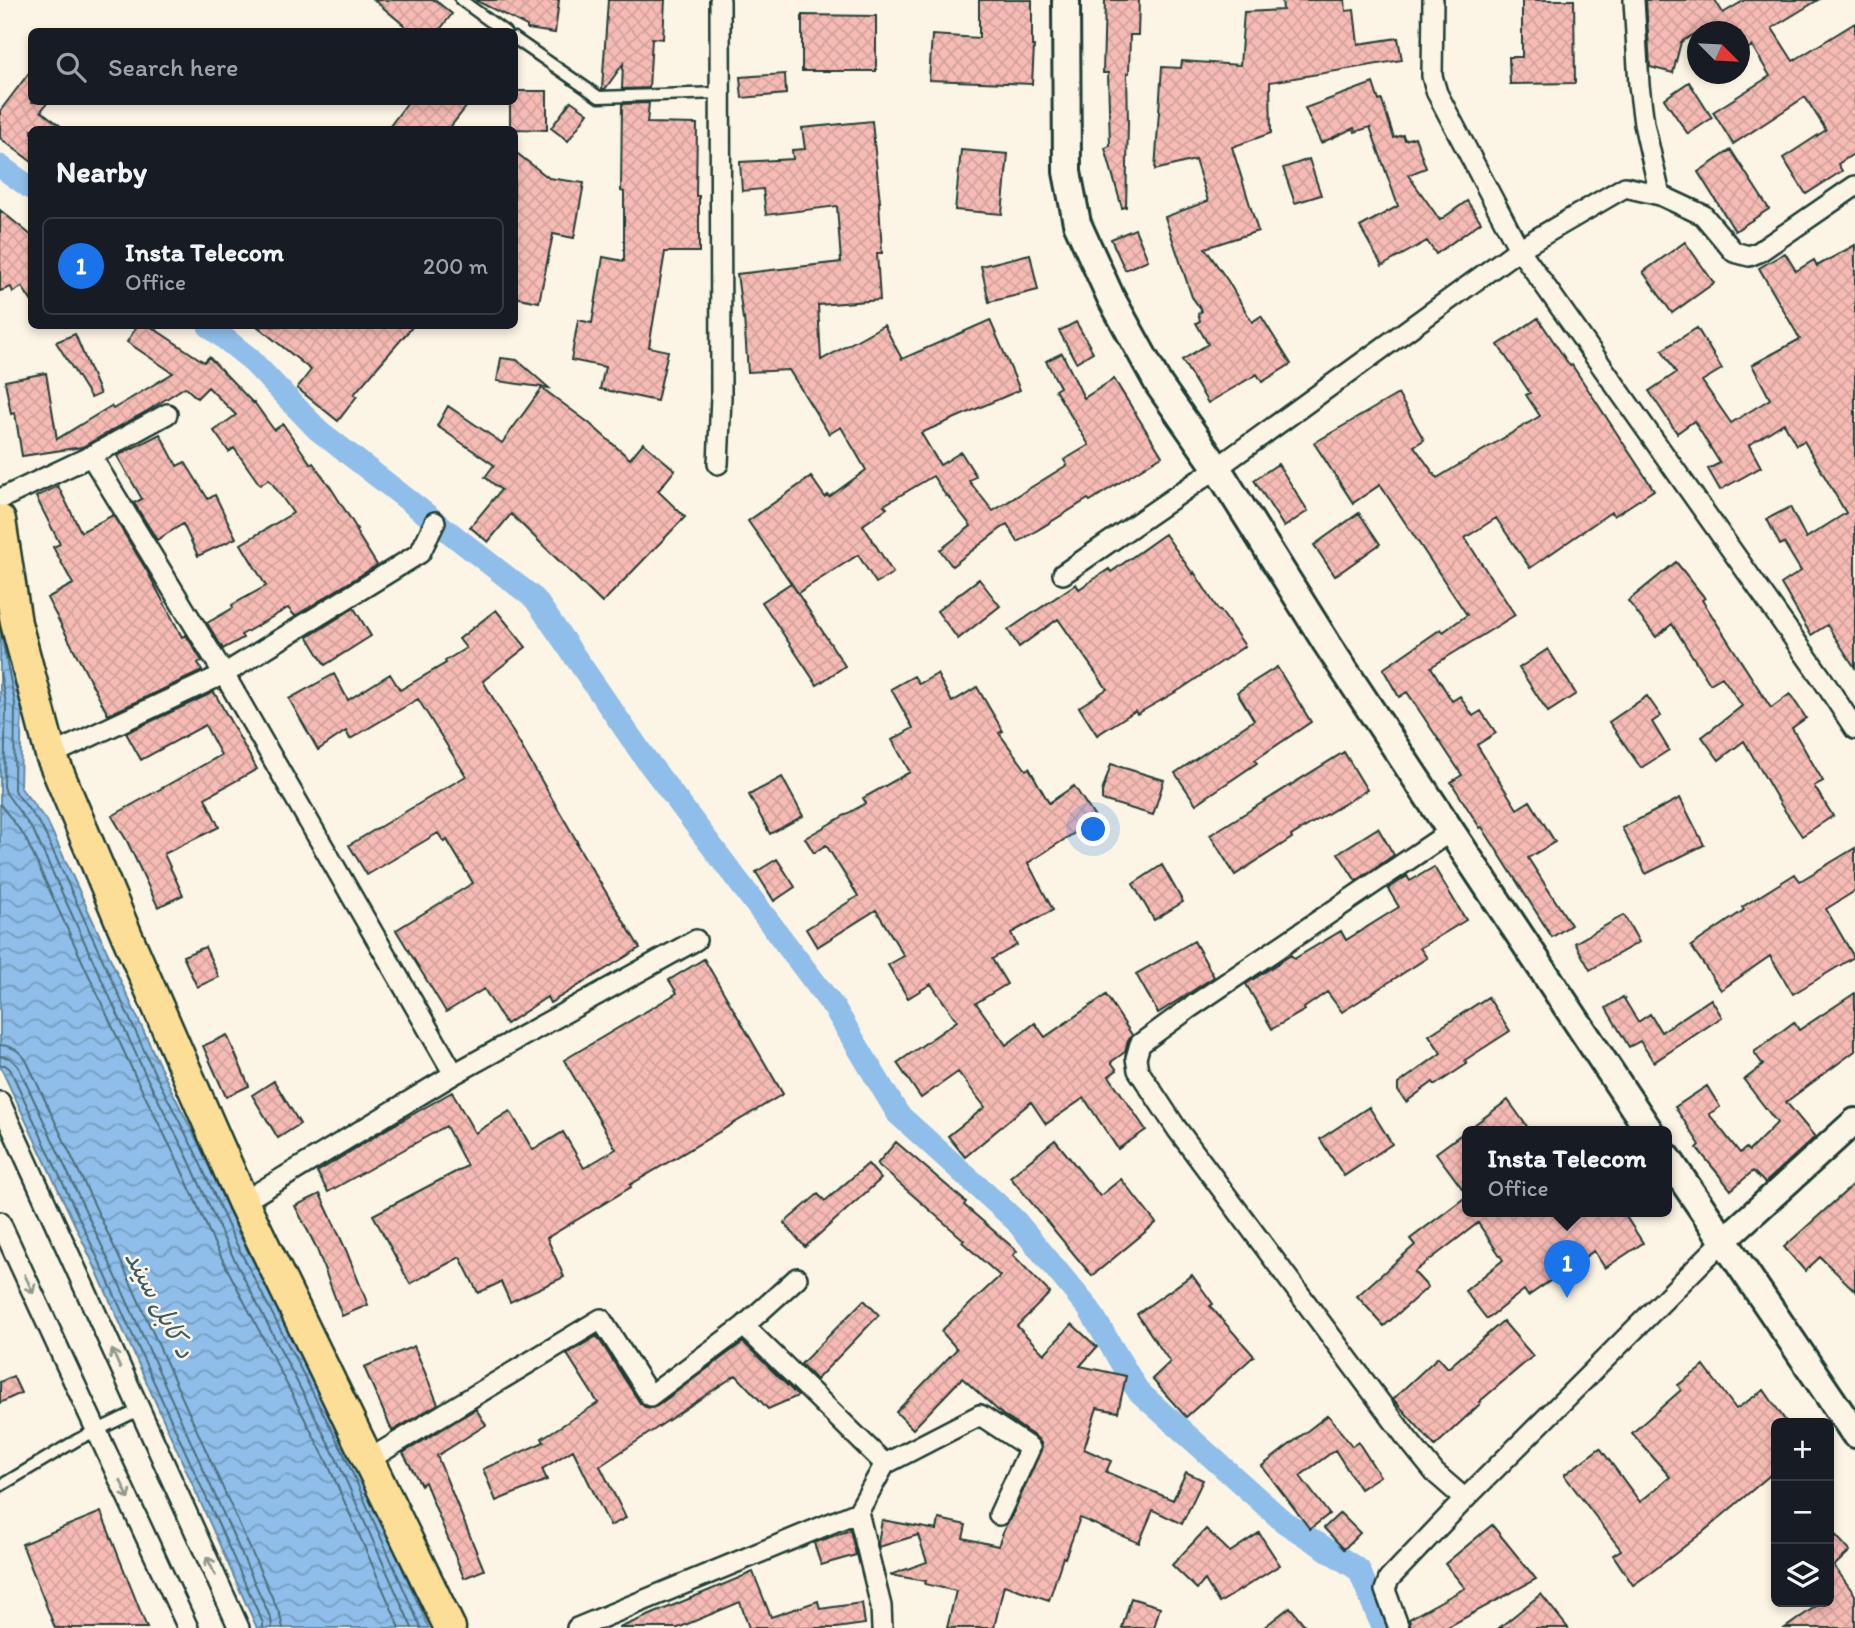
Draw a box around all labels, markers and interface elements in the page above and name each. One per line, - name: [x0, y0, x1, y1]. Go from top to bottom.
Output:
- north arrow: [1687, 21, 1750, 84]
- search box: [28, 28, 518, 105]
- icon: search: [52, 48, 90, 86]
- text: Search here: [108, 51, 238, 83]
- text: Nearby: [56, 153, 147, 190]
- text: Insta Telecom: [125, 236, 284, 268]
- text: 1: [76, 252, 86, 280]
- text: 200 m: [423, 252, 488, 280]
- text: Office: [125, 268, 186, 296]
- your location: [1076, 812, 1110, 846]
- popup: [1462, 1126, 1672, 1217]
- text: Insta Telecom: [1488, 1142, 1647, 1174]
- text: Office: [1488, 1174, 1549, 1202]
- pin: 1: [1544, 1240, 1590, 1298]
- water label: د کابل سيند: [118, 1244, 202, 1364]
- one-way arrow: [23, 1273, 36, 1294]
- one-way arrow: [109, 1349, 122, 1370]
- map controls: [1771, 1418, 1834, 1607]
- button: +: [1771, 1418, 1834, 1481]
- one-way arrow: [119, 1479, 132, 1500]
- button: −: [1771, 1481, 1834, 1544]
- button: layers: [1771, 1544, 1834, 1607]
- one-way arrow: [204, 1556, 217, 1577]

